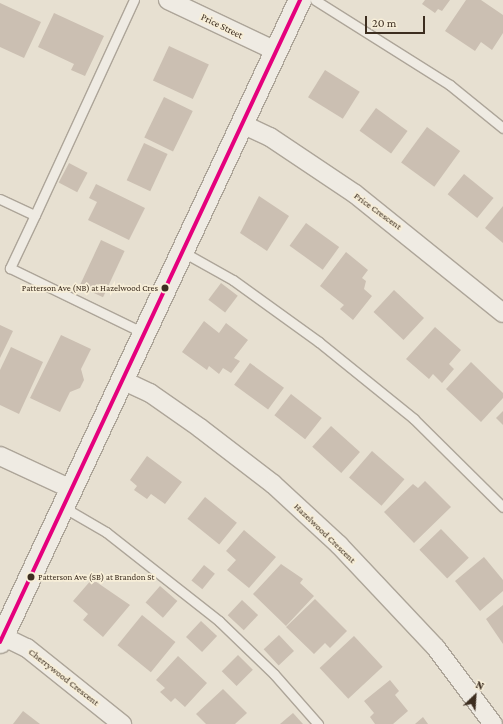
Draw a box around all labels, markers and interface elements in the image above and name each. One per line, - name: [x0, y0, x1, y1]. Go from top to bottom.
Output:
- scale bar: [367, 8, 427, 34]
- street label: Price Street: [199, 11, 245, 41]
- text: 20 m: [372, 16, 396, 30]
- street label: Price Crescent: [352, 190, 404, 232]
- place label: Patterson Ave (NB) at Hazelwood Cres: [22, 283, 158, 293]
- marker: Patterson Ave (NB) at Hazelwood Cres: [160, 283, 170, 293]
- street label: Hazelwood Crescent: [292, 500, 358, 566]
- marker: Patterson Ave (SB) at Brandon St: [26, 572, 36, 582]
- place label: Patterson Ave (SB) at Brandon St: [38, 572, 154, 582]
- street label: Cherrywood Crescent: [26, 646, 102, 708]
- north arrow: [455, 676, 495, 716]
- text: N: [474, 678, 486, 692]

